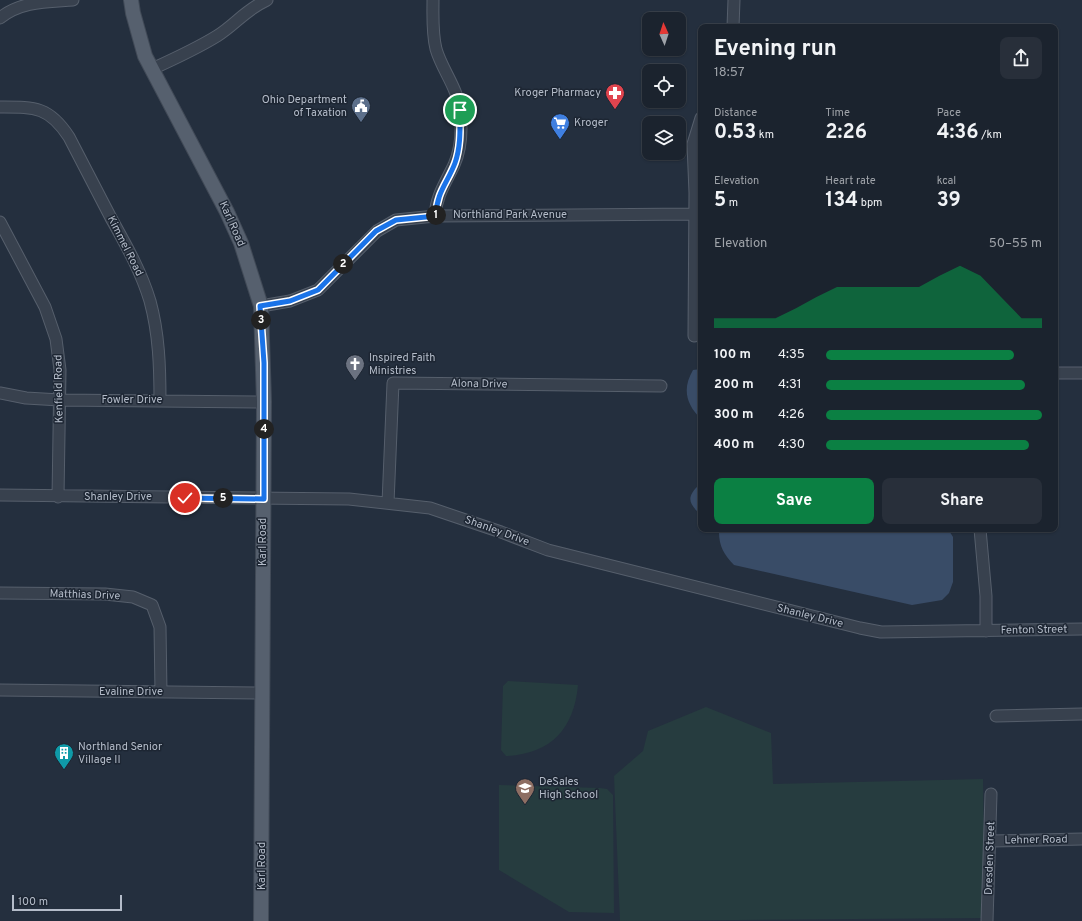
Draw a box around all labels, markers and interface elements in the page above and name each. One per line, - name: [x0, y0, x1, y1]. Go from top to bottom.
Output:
- north arrow: [642, 12, 686, 56]
- map controls: [642, 12, 686, 160]
- text: Evening run: [714, 36, 837, 63]
- button: share: [1000, 37, 1042, 79]
- button: locate: [642, 64, 686, 108]
- text: 18:57: [714, 65, 744, 81]
- pharmacy icon: Kroger Pharmacy: [604, 82, 626, 110]
- place label: Kroger Pharmacy: [514, 86, 601, 100]
- place label: Ohio Department of Taxation: [262, 93, 347, 120]
- pin: [443, 93, 477, 127]
- public building icon: Ohio Department of Taxation: [350, 95, 372, 123]
- icon: arrive: [449, 99, 471, 121]
- text: Distance: [714, 106, 757, 120]
- text: Time: [825, 106, 850, 120]
- text: Pace: [937, 106, 961, 120]
- supermarket icon: Kroger: [549, 112, 571, 140]
- place label: Kroger: [574, 116, 609, 130]
- button: layers: [642, 116, 686, 160]
- text: 0.53: [714, 120, 756, 146]
- text: 2:26: [825, 120, 867, 146]
- text: 4:36: [937, 120, 979, 146]
- text: km: [756, 128, 774, 142]
- text: /km: [979, 128, 1002, 142]
- text: Elevation: [714, 174, 759, 188]
- text: Heart rate: [825, 174, 876, 188]
- text: kcal: [937, 174, 956, 188]
- text: 5: [714, 188, 726, 214]
- text: 134: [825, 188, 858, 214]
- text: 39: [937, 188, 961, 214]
- text: m: [726, 196, 738, 210]
- text: bpm: [858, 196, 882, 210]
- street label: Karl Road: [216, 199, 248, 249]
- pin: 1: [426, 205, 446, 225]
- text: 1: [434, 208, 438, 222]
- street label: Northland Park Avenue: [453, 208, 567, 222]
- street label: Kimmel Road: [104, 213, 146, 279]
- text: Elevation: [714, 236, 767, 252]
- text: 50–55 m: [989, 236, 1042, 252]
- pin: 2: [333, 254, 353, 274]
- text: 2: [340, 257, 346, 271]
- pin: 3: [251, 310, 271, 330]
- text: 3: [258, 313, 264, 327]
- text: 100 m: [714, 347, 751, 363]
- text: 4:35: [778, 347, 805, 363]
- place label: Inspired Faith Ministries: [369, 351, 435, 378]
- church icon: Inspired Faith Ministries: [344, 353, 366, 381]
- street label: Kenfield Road: [51, 355, 67, 423]
- street label: Alona Drive: [450, 377, 508, 391]
- text: 200 m: [714, 377, 754, 393]
- text: 4:31: [778, 377, 802, 393]
- street label: Fowler Drive: [101, 393, 163, 407]
- text: 300 m: [714, 407, 753, 423]
- text: 4:26: [778, 407, 805, 423]
- pin: 4: [254, 419, 274, 439]
- text: 4: [260, 422, 268, 436]
- text: 400 m: [714, 437, 754, 453]
- text: 4:30: [778, 437, 805, 453]
- button: Save: [714, 478, 874, 524]
- button: Share: [882, 478, 1042, 524]
- pin: [168, 481, 202, 515]
- icon: check: [174, 487, 196, 509]
- pin: 5: [213, 488, 233, 508]
- street label: Shanley Drive: [84, 490, 152, 504]
- text: 5: [220, 491, 226, 505]
- street label: Shanley Drive: [463, 513, 531, 549]
- street label: Karl Road: [256, 518, 270, 566]
- street label: Matthias Drive: [49, 587, 121, 603]
- street label: Shanley Drive: [775, 601, 845, 631]
- street label: Fenton Street: [1001, 622, 1067, 638]
- street label: Evaline Drive: [99, 685, 163, 699]
- place label: Northland Senior Village II: [78, 740, 163, 767]
- building icon: Northland Senior Village II: [53, 742, 75, 770]
- place label: DeSales High School: [539, 775, 598, 802]
- school or university icon: DeSales High School: [514, 777, 536, 805]
- street label: Dresden Street: [982, 821, 998, 895]
- street label: Lehner Road: [1004, 832, 1068, 848]
- street label: Karl Road: [255, 842, 269, 890]
- scale bar: [12, 893, 122, 912]
- text: 100 m: [18, 895, 48, 909]

